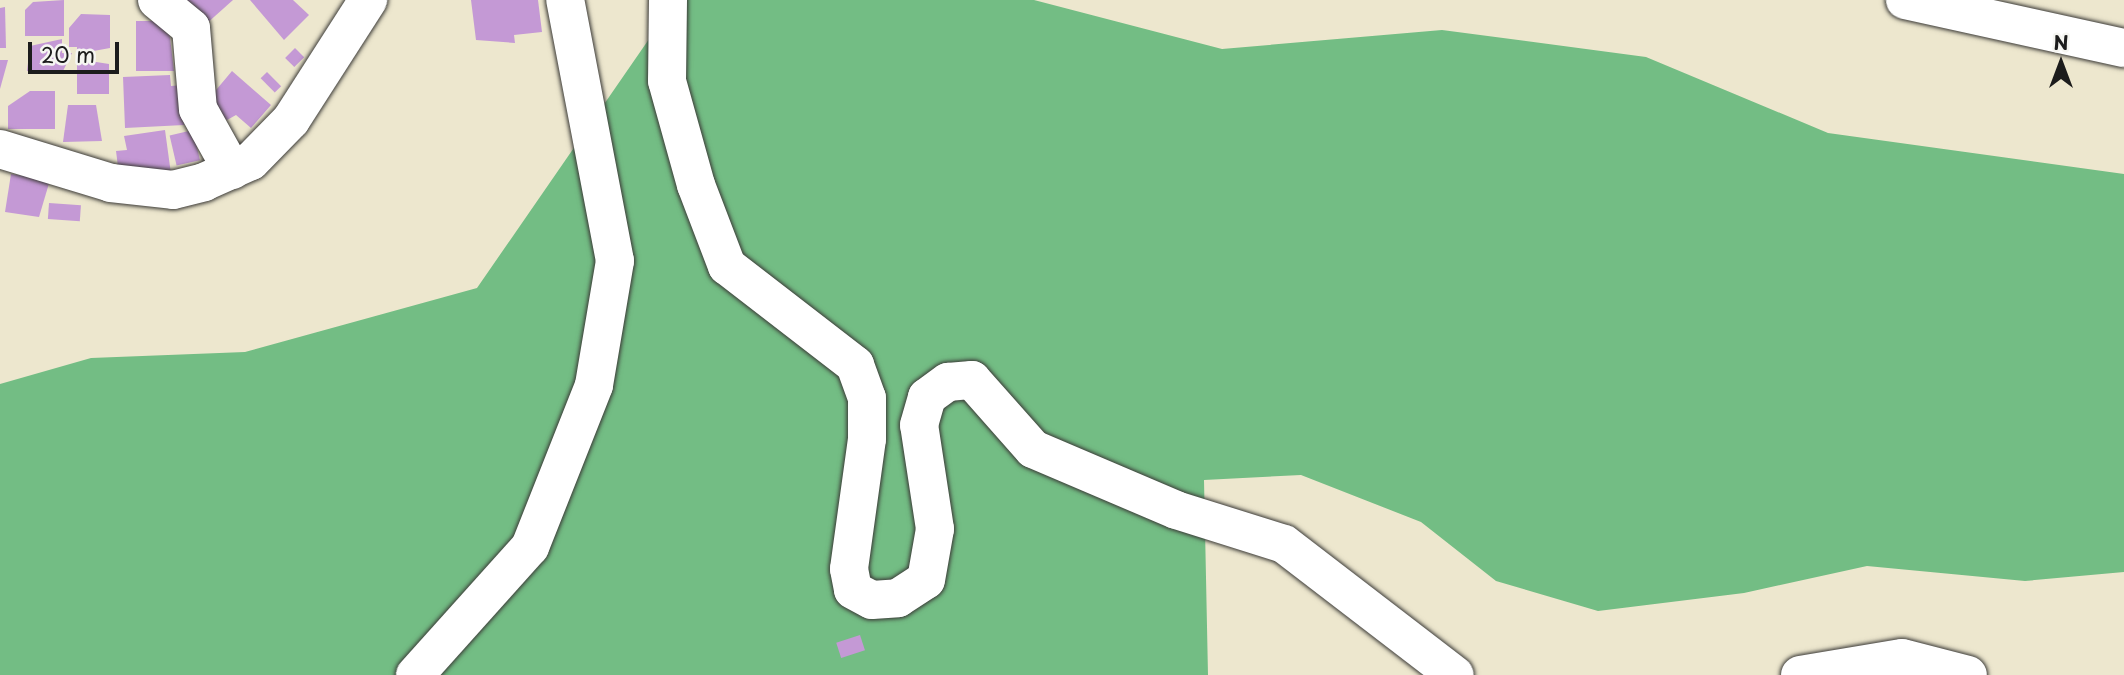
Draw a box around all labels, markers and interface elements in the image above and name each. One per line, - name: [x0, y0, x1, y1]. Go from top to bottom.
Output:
- scale bar: [32, 28, 122, 72]
- north arrow: [2026, 28, 2096, 98]
- text: N: [2053, 28, 2069, 56]
- text: 20 m: [41, 38, 95, 70]

